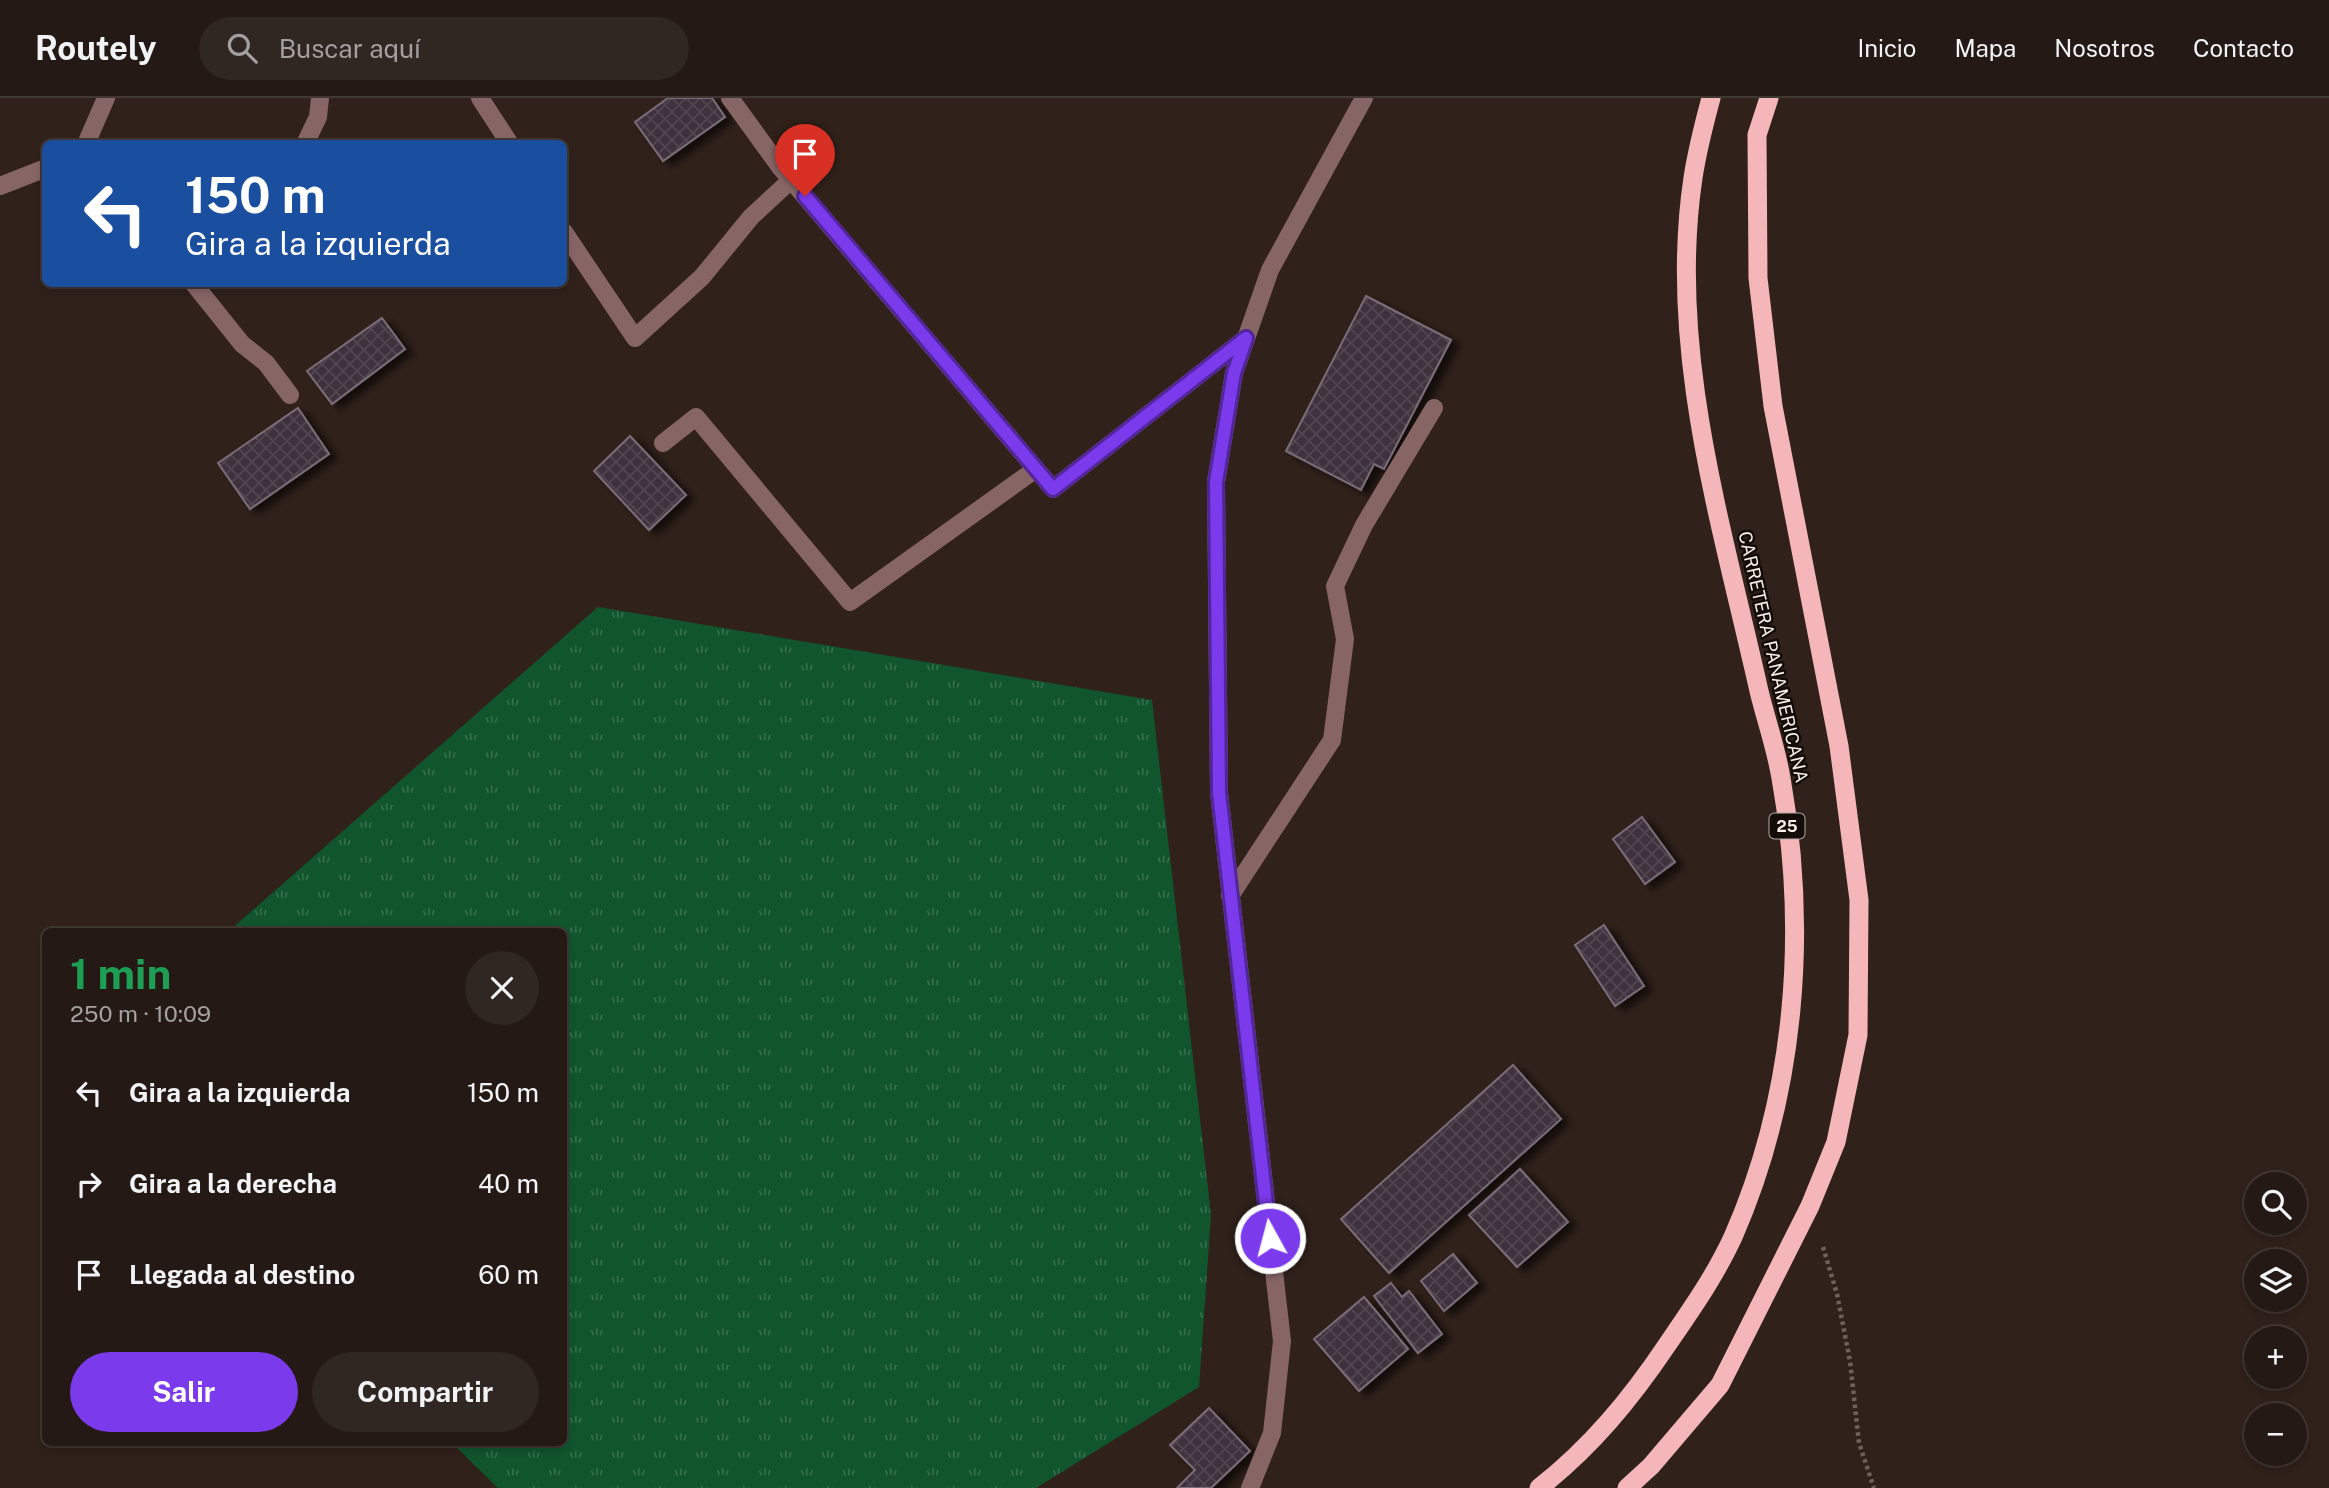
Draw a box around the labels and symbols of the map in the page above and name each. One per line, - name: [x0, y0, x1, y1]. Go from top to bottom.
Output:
- pin: [775, 124, 835, 196]
- street label: CARRETERA PANAMERICANA: [1734, 529, 1813, 785]
- road number: 25: [1770, 814, 1804, 838]
- position arrow: [1233, 1201, 1307, 1275]

